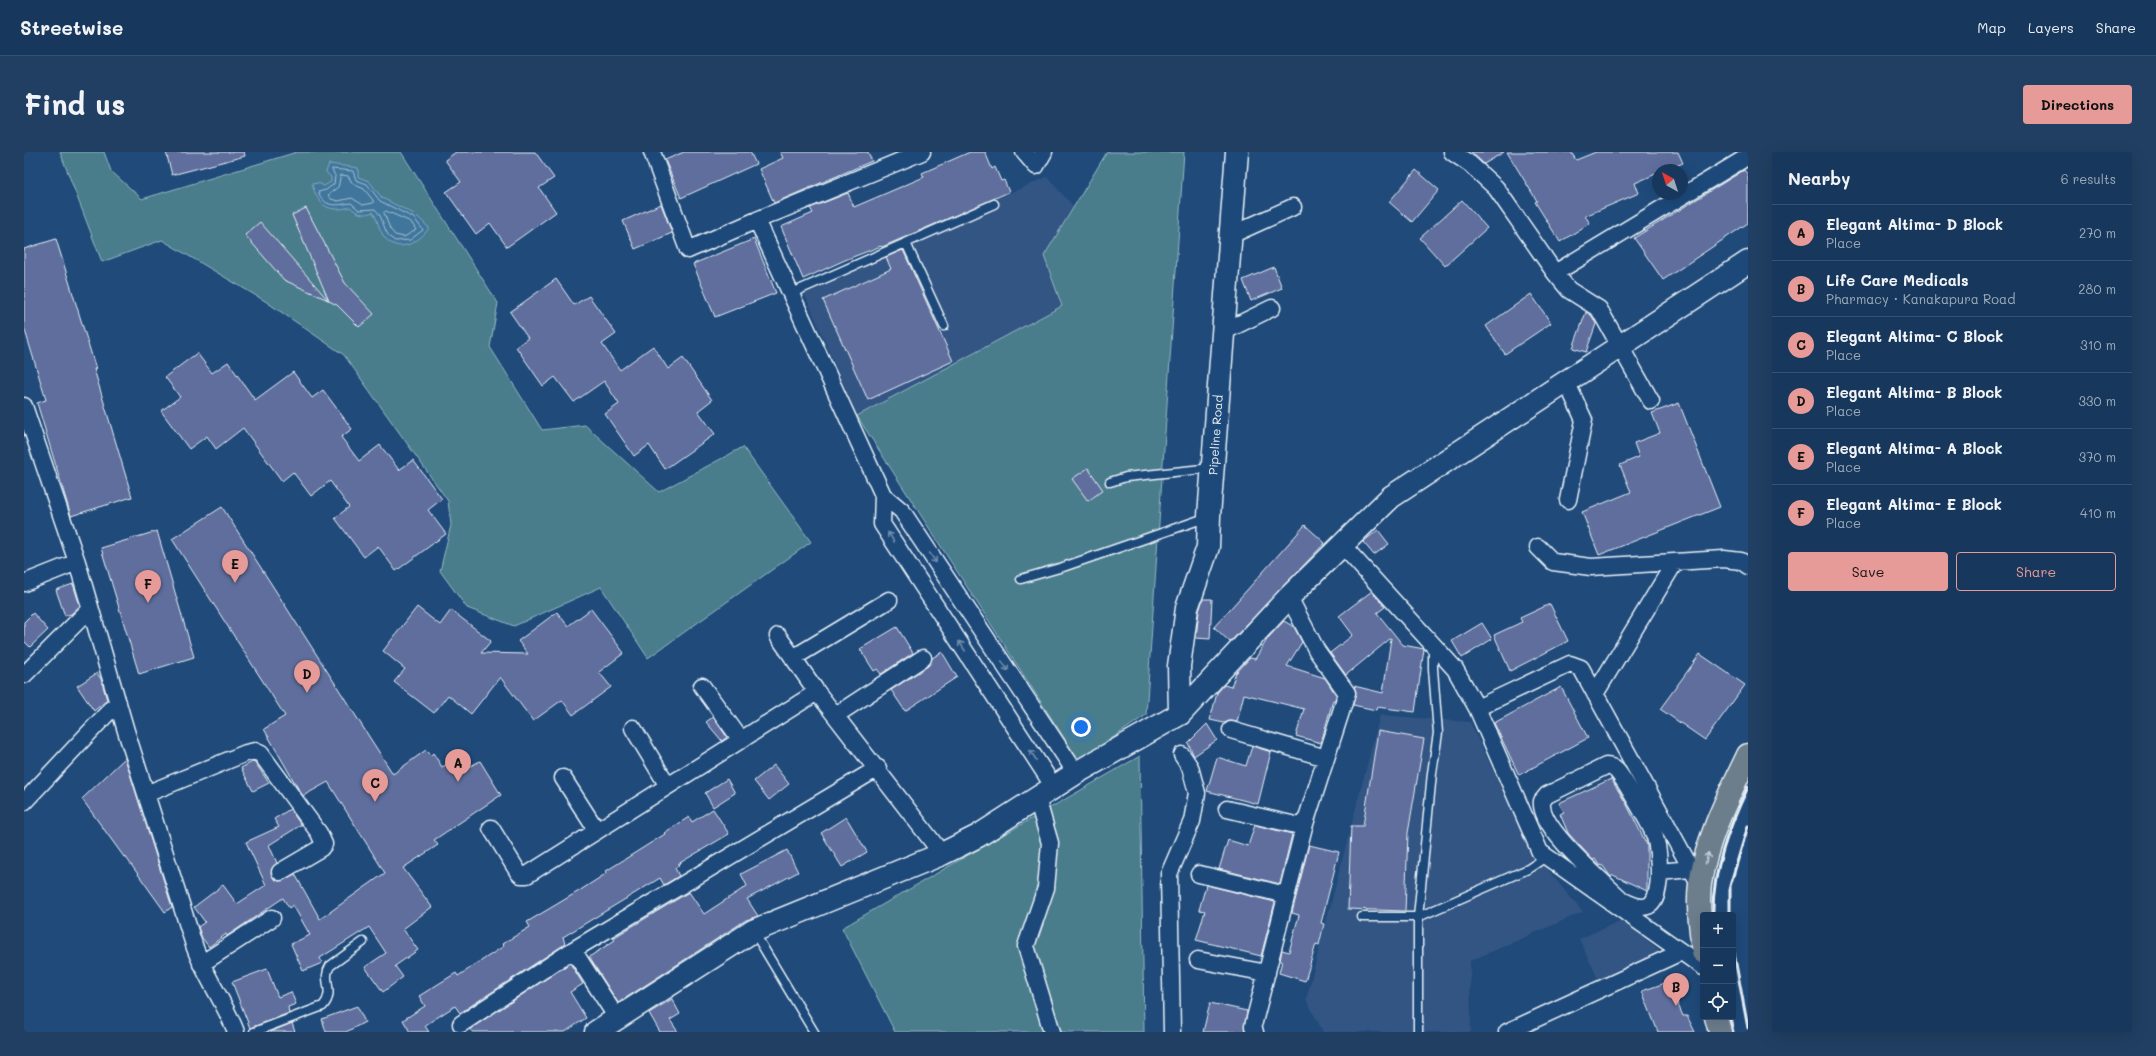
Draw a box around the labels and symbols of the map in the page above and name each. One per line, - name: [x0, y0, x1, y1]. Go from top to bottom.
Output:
- north arrow: [1652, 164, 1688, 200]
- street label: Pipeline Road: [1204, 394, 1226, 476]
- one-way arrow: [886, 531, 894, 543]
- pin: E: [222, 550, 248, 583]
- one-way arrow: [929, 552, 937, 563]
- pin: F: [135, 570, 161, 603]
- one-way arrow: [957, 640, 965, 652]
- pin: D: [294, 660, 320, 693]
- one-way arrow: [1001, 660, 1009, 671]
- your location: [1071, 717, 1091, 737]
- pin: A: [445, 749, 471, 782]
- one-way arrow: [1029, 749, 1037, 760]
- pin: C: [362, 769, 388, 802]
- one-way arrow: [1703, 851, 1711, 864]
- pin: B: [1663, 973, 1689, 1006]

